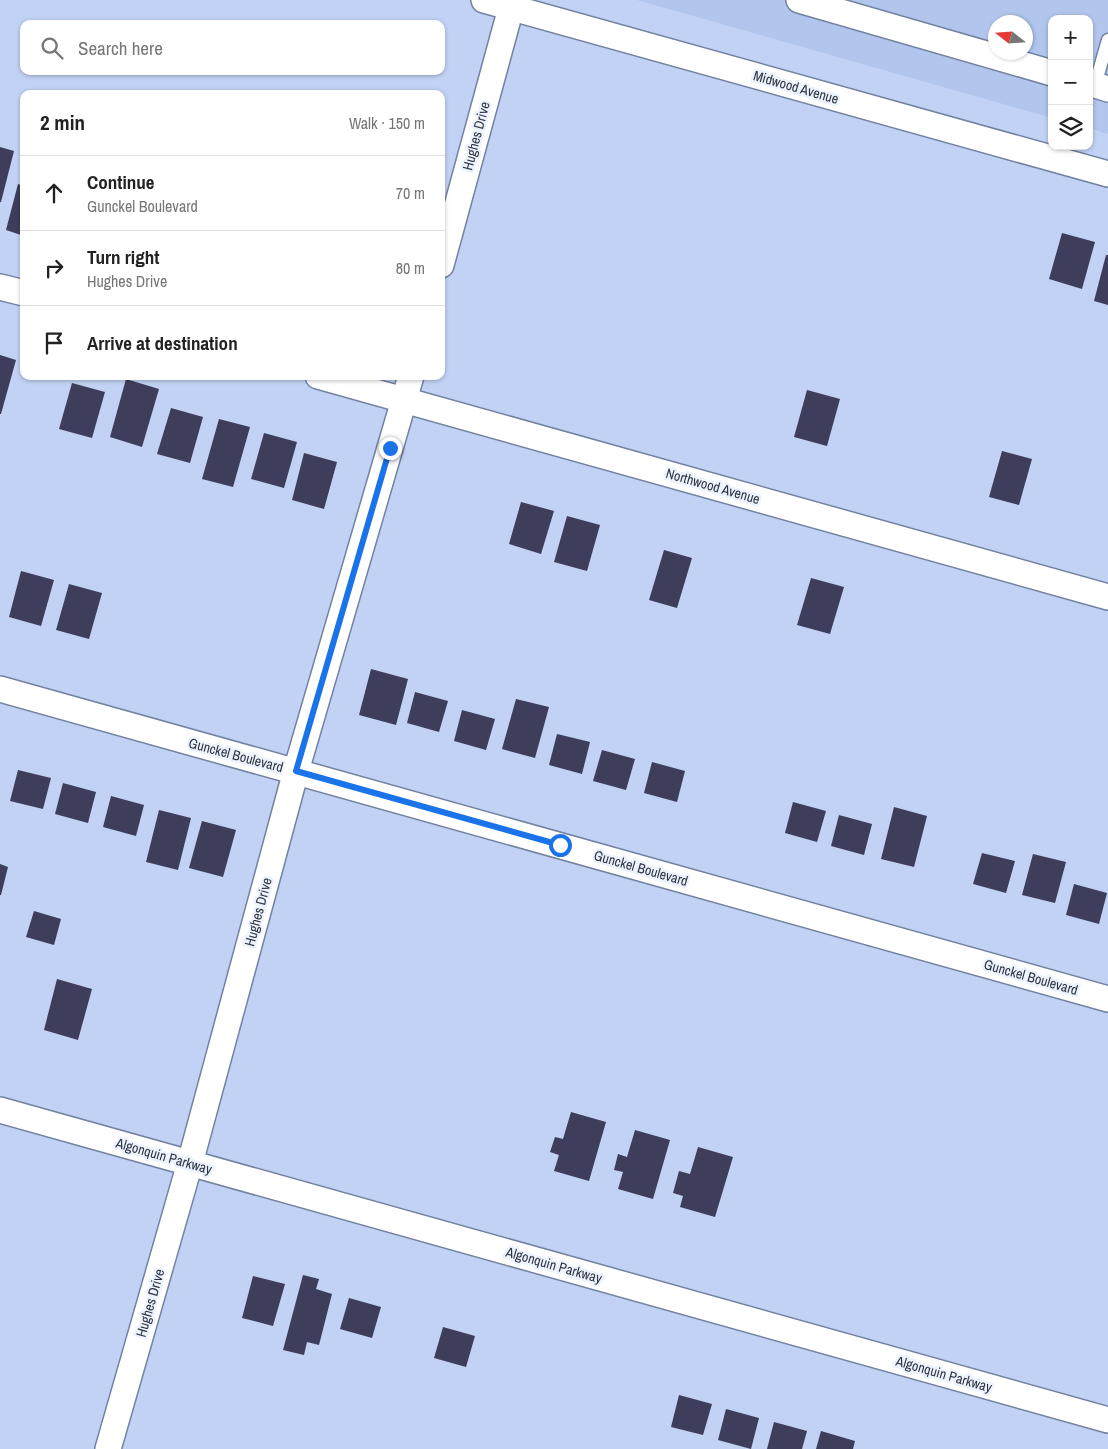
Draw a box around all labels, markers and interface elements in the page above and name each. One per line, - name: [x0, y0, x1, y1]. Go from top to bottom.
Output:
- north arrow: [988, 15, 1033, 60]
- map controls: [1048, 15, 1093, 150]
- button: +: [1048, 15, 1093, 60]
- search box: [20, 20, 445, 75]
- icon: search: [38, 34, 66, 62]
- text: Search here: [78, 35, 163, 61]
- button: −: [1048, 60, 1093, 105]
- street label: Midwood Avenue: [751, 66, 841, 108]
- street label: Hughes Drive: [458, 100, 494, 172]
- button: layers: [1048, 105, 1093, 150]
- text: 2 min: [40, 108, 85, 137]
- text: Walk · 150 m: [349, 112, 425, 134]
- text: Continue: [87, 169, 155, 195]
- icon: ahead: [40, 179, 68, 207]
- text: 70 m: [396, 182, 425, 204]
- text: Gunckel Boulevard: [87, 195, 198, 217]
- text: Turn right: [87, 244, 159, 270]
- icon: right: [40, 254, 68, 282]
- text: 80 m: [396, 257, 425, 279]
- text: Hughes Drive: [87, 270, 167, 292]
- icon: arrive: [40, 329, 68, 357]
- text: Arrive at destination: [87, 330, 238, 356]
- route end: [379, 437, 402, 460]
- street label: Northwood Avenue: [664, 464, 762, 508]
- street label: Gunckel Boulevard: [187, 734, 285, 776]
- route start: [549, 834, 572, 857]
- street label: Gunckel Boulevard: [592, 846, 690, 890]
- street label: Hughes Drive: [240, 876, 276, 948]
- street label: Gunckel Boulevard: [982, 955, 1080, 999]
- street label: Algonquin Parkway: [113, 1133, 214, 1178]
- street label: Algonquin Parkway: [503, 1242, 604, 1287]
- street label: Hughes Drive: [132, 1267, 168, 1339]
- street label: Algonquin Parkway: [893, 1351, 994, 1396]

